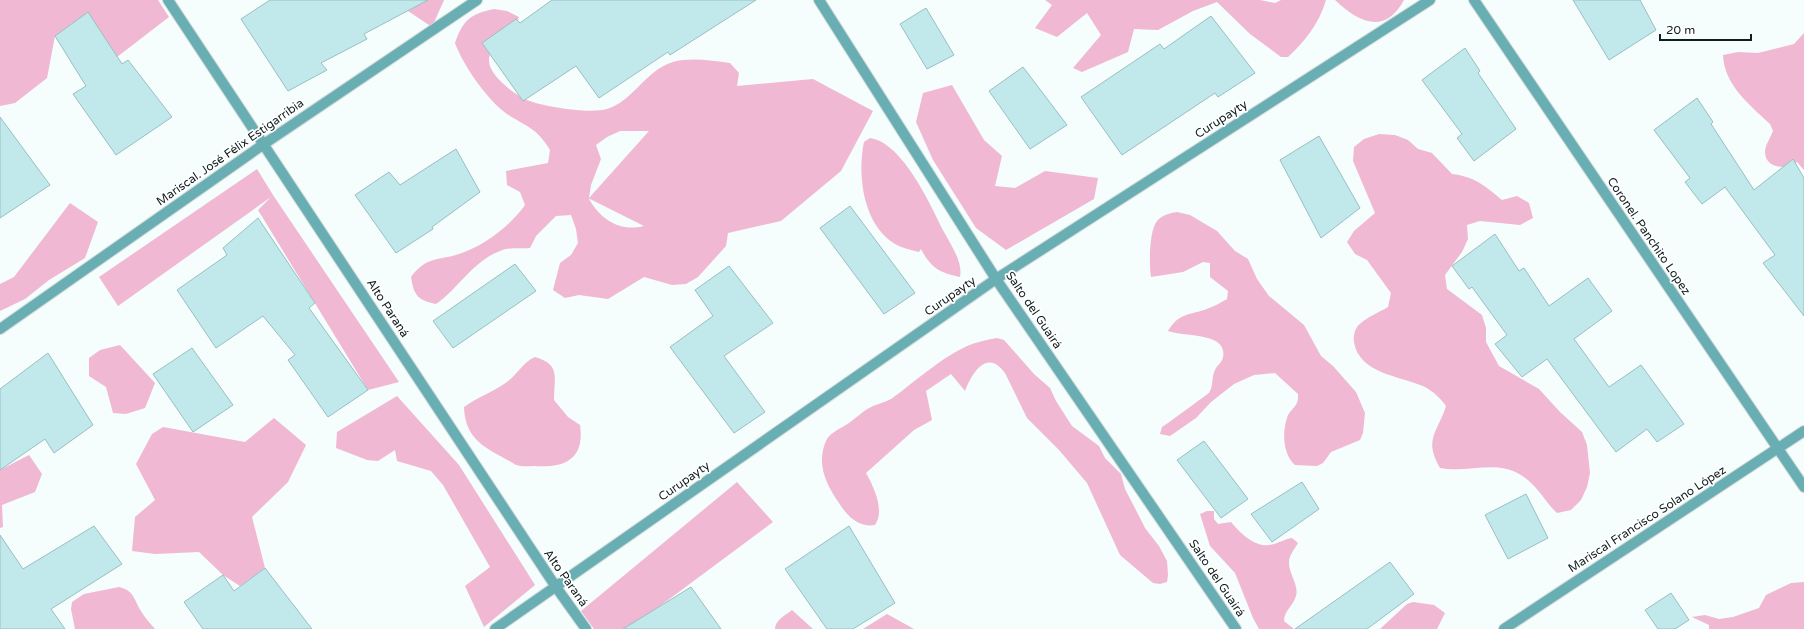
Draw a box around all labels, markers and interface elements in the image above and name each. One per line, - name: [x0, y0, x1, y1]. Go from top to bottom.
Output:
- scale bar: [1660, 16, 1751, 42]
- text: 20 m: [1666, 23, 1695, 37]
- street label: Mariscal. José Félix Estigarribia: [154, 96, 306, 208]
- street label: Curupayty: [1192, 97, 1250, 141]
- street label: Coronel. Panchito Lopez: [1604, 175, 1694, 297]
- street label: Salto del Guairá: [1003, 269, 1065, 351]
- street label: Curupayty: [922, 273, 979, 319]
- street label: Alto Paraná: [364, 276, 412, 340]
- street label: Curupayty: [656, 458, 713, 504]
- street label: Mariscal Francisco Solano López: [1566, 463, 1728, 575]
- street label: Salto del Guairá: [1186, 537, 1248, 619]
- street label: Alto Paraná: [541, 547, 591, 609]

